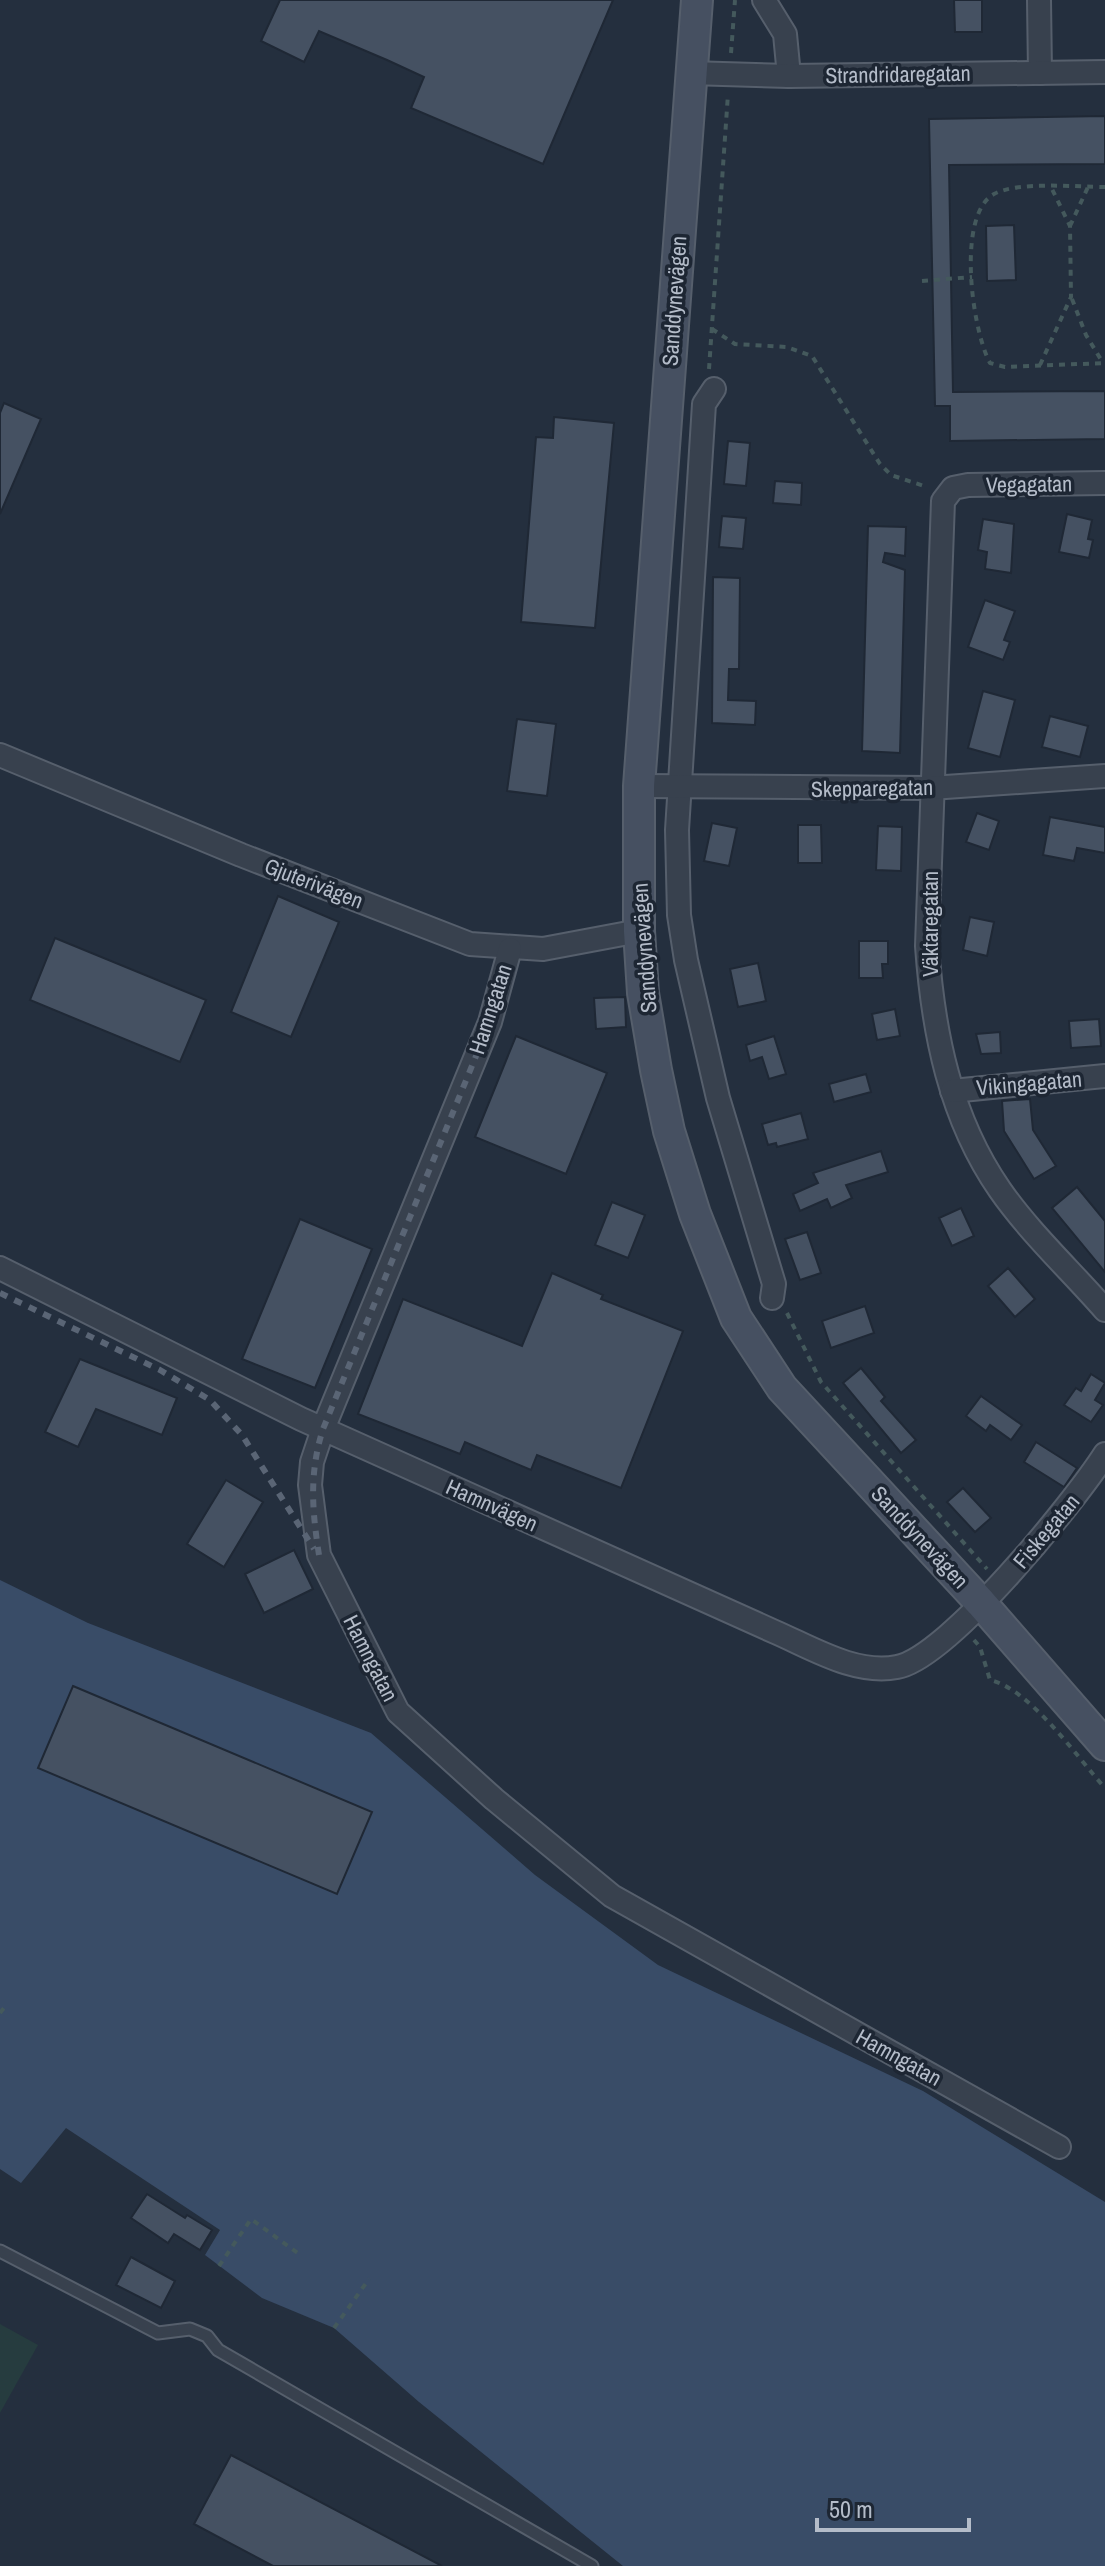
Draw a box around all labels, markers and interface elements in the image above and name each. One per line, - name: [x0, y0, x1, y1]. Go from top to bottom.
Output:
- street label: Strandridaregatan: [825, 58, 971, 90]
- street label: Sanddynevägen: [654, 235, 694, 367]
- street label: Vegagatan: [986, 468, 1072, 500]
- street label: Skepparegatan: [811, 772, 933, 804]
- street label: Gjuterivägen: [260, 850, 368, 916]
- street label: Väktaregatan: [915, 871, 945, 977]
- street label: Sanddynevägen: [624, 882, 664, 1014]
- street label: Hamngatan: [461, 960, 519, 1058]
- street label: Vikingagatan: [975, 1063, 1083, 1103]
- street label: Hamnvägen: [441, 1472, 543, 1538]
- street label: Sanddynevägen: [865, 1479, 975, 1595]
- street label: Fiskegatan: [1006, 1487, 1086, 1575]
- street label: Hamngatan: [336, 1610, 406, 1706]
- street label: Hamngatan: [851, 2021, 947, 2093]
- scale bar: [817, 2482, 969, 2532]
- text: 50 m: [829, 2493, 873, 2525]

